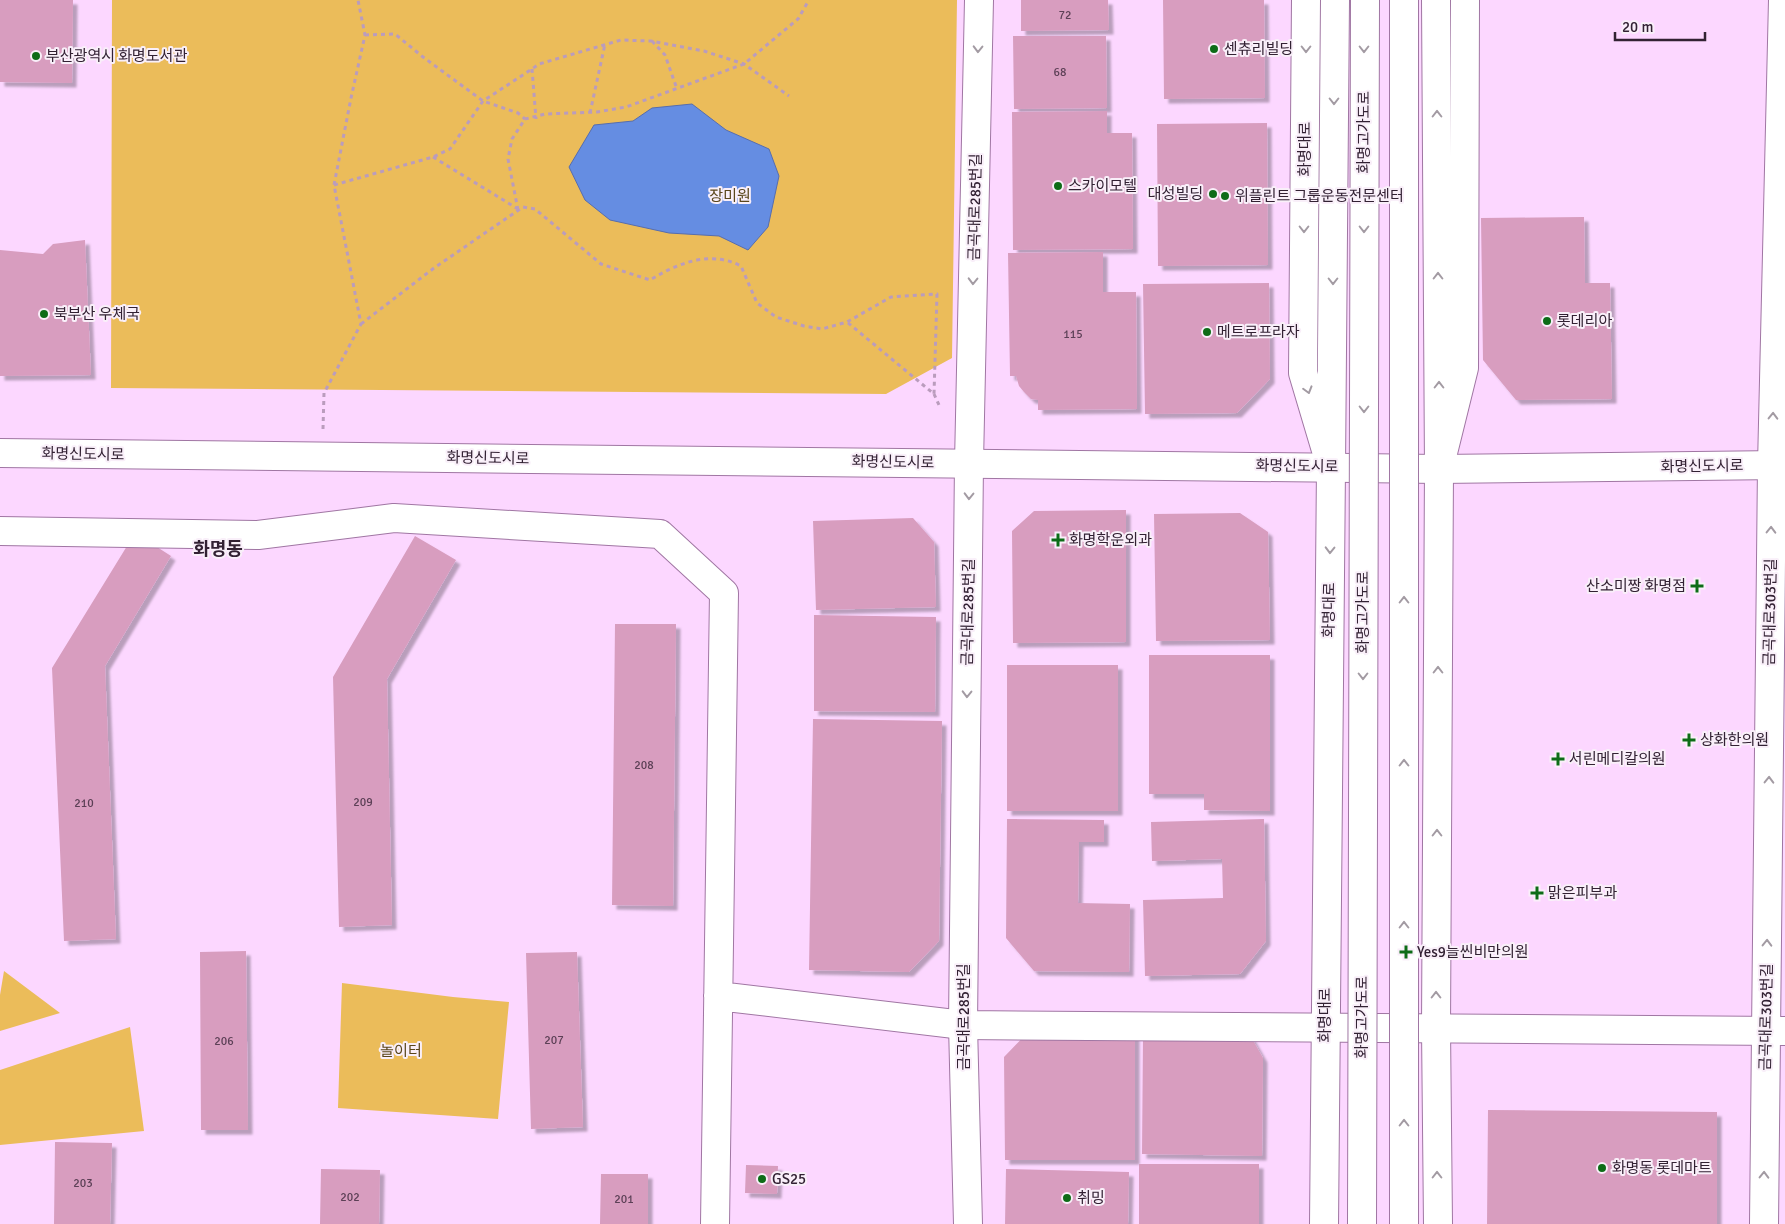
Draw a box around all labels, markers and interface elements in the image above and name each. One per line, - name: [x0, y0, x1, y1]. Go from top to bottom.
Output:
- house number: 72: [1059, 8, 1071, 23]
- scale bar: [1615, 10, 1705, 42]
- text: 20 m: [1622, 18, 1653, 36]
- place label: 센츄리빌딩: [1224, 40, 1293, 58]
- marker: 센츄리빌딩: [1208, 43, 1220, 55]
- one-way arrow: [973, 45, 983, 53]
- one-way arrow: [1301, 45, 1311, 53]
- one-way arrow: [1359, 45, 1369, 53]
- place label: 부산광역시 화명도서관: [46, 47, 188, 65]
- marker: 부산광역시 화명도서관: [30, 50, 42, 62]
- house number: 68: [1054, 65, 1066, 80]
- street label: 화명고가도로: [1355, 91, 1373, 173]
- one-way arrow: [1329, 98, 1339, 105]
- one-way arrow: [1432, 110, 1442, 118]
- street label: 화명대로: [1296, 121, 1314, 177]
- street label: 금곡대로285번길: [965, 153, 985, 261]
- place label: 스카이모텔: [1068, 177, 1137, 195]
- marker: 스카이모텔: [1052, 180, 1064, 192]
- place label: 대성빌딩: [1148, 185, 1203, 203]
- park label: 장미원: [709, 187, 751, 205]
- place label: 위플린트 그룹운동전문센터: [1235, 187, 1404, 205]
- marker: 대성빌딩: [1207, 188, 1219, 200]
- marker: 위플린트 그룹운동전문센터: [1219, 190, 1231, 202]
- one-way arrow: [1299, 225, 1309, 233]
- one-way arrow: [1359, 225, 1369, 233]
- one-way arrow: [1433, 272, 1443, 280]
- one-way arrow: [968, 278, 978, 285]
- one-way arrow: [1328, 278, 1338, 285]
- place label: 북부산 우체국: [54, 305, 140, 323]
- marker: 북부산 우체국: [38, 308, 50, 320]
- place label: 롯데리아: [1557, 312, 1612, 330]
- marker: 롯데리아: [1541, 315, 1553, 327]
- place label: 메트로프라자: [1217, 323, 1300, 341]
- marker: 메트로프라자: [1201, 326, 1213, 338]
- house number: 115: [1063, 327, 1083, 342]
- one-way arrow: [1433, 381, 1444, 389]
- one-way arrow: [1303, 386, 1313, 394]
- one-way arrow: [1359, 405, 1369, 413]
- one-way arrow: [1768, 412, 1778, 420]
- street label: 화명신도시로: [41, 444, 125, 464]
- street label: 화명신도시로: [446, 448, 530, 468]
- street label: 화명신도시로: [851, 452, 935, 472]
- street label: 화명신도시로: [1255, 456, 1339, 476]
- street label: 화명신도시로: [1660, 456, 1744, 476]
- one-way arrow: [964, 492, 974, 500]
- one-way arrow: [1766, 526, 1776, 534]
- place label: 화명학운외과: [1069, 531, 1152, 549]
- marker: 화명학운외과: [1051, 533, 1065, 547]
- district label: 화명동: [193, 538, 243, 560]
- one-way arrow: [1325, 546, 1335, 554]
- street label: 금곡대로285번길: [958, 558, 978, 666]
- street label: 금곡대로303번길: [1760, 558, 1780, 666]
- street label: 화명고가도로: [1354, 571, 1372, 653]
- place label: 산소미짱 화명점: [1586, 577, 1686, 595]
- marker: 산소미짱 화명점: [1690, 579, 1704, 593]
- street label: 화명대로: [1320, 582, 1338, 638]
- one-way arrow: [1399, 596, 1409, 604]
- one-way arrow: [1433, 666, 1443, 674]
- one-way arrow: [1358, 672, 1368, 680]
- one-way arrow: [962, 690, 972, 698]
- place label: 상화한의원: [1700, 731, 1769, 749]
- marker: 상화한의원: [1682, 733, 1696, 747]
- place label: 서린메디칼의원: [1569, 750, 1666, 768]
- marker: 서린메디칼의원: [1551, 752, 1565, 766]
- house number: 208: [634, 758, 654, 773]
- one-way arrow: [1399, 759, 1409, 766]
- one-way arrow: [1763, 776, 1774, 784]
- house number: 209: [353, 795, 373, 810]
- house number: 210: [74, 796, 94, 811]
- one-way arrow: [1432, 829, 1442, 836]
- place label: 맑은피부과: [1548, 884, 1617, 902]
- marker: 맑은피부과: [1530, 886, 1544, 900]
- one-way arrow: [1399, 921, 1409, 929]
- one-way arrow: [1762, 939, 1772, 946]
- place label: Yes9늘씬비만의원: [1417, 943, 1529, 961]
- marker: Yes9늘씬비만의원: [1399, 945, 1413, 959]
- street label: 금곡대로285번길: [955, 963, 973, 1071]
- street label: 금곡대로303번길: [1756, 963, 1776, 1071]
- street label: 화명고가도로: [1353, 976, 1371, 1058]
- street label: 화명대로: [1316, 987, 1334, 1043]
- one-way arrow: [1431, 991, 1441, 999]
- house number: 207: [544, 1033, 564, 1048]
- house number: 206: [214, 1034, 234, 1049]
- park label: 놀이터: [380, 1042, 422, 1060]
- one-way arrow: [1399, 1119, 1409, 1126]
- place label: 화명동 롯데마트: [1612, 1159, 1712, 1177]
- marker: 화명동 롯데마트: [1596, 1162, 1608, 1174]
- place label: GS25: [772, 1170, 806, 1188]
- one-way arrow: [1432, 1171, 1442, 1179]
- one-way arrow: [1759, 1171, 1769, 1179]
- marker: GS25: [756, 1173, 768, 1185]
- house number: 203: [73, 1176, 93, 1191]
- place label: 취밍: [1077, 1189, 1105, 1207]
- house number: 202: [340, 1190, 360, 1205]
- house number: 201: [614, 1192, 634, 1207]
- marker: 취밍: [1061, 1192, 1073, 1204]

